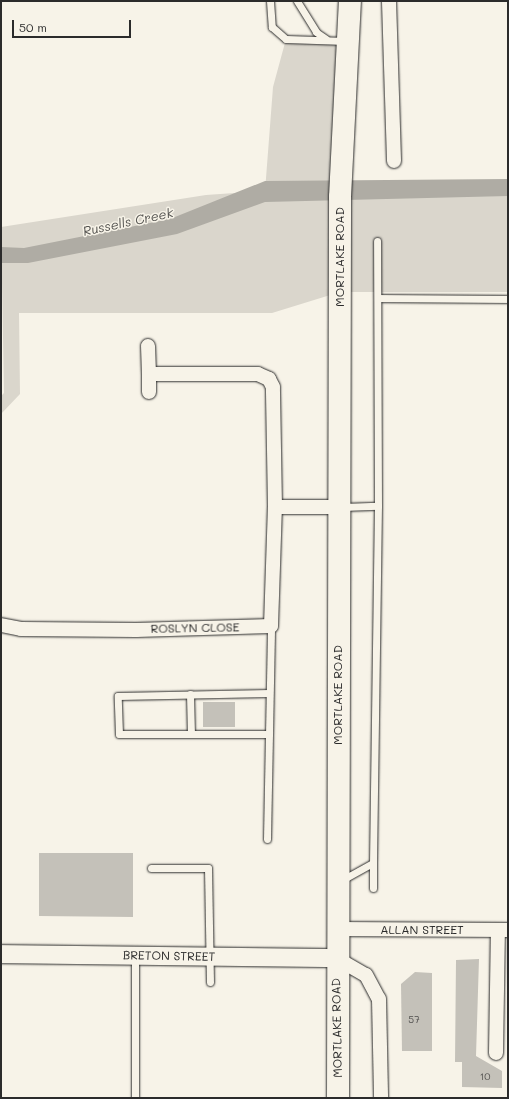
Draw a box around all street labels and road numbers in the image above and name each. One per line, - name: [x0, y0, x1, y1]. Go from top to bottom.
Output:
- street label: MORTLAKE ROAD: [333, 207, 347, 307]
- street label: ROSLYN CLOSE: [150, 620, 240, 636]
- street label: MORTLAKE ROAD: [331, 645, 345, 745]
- street label: ALLAN STREET: [380, 923, 464, 937]
- street label: BRETON STREET: [123, 948, 215, 964]
- street label: MORTLAKE ROAD: [329, 978, 345, 1078]

